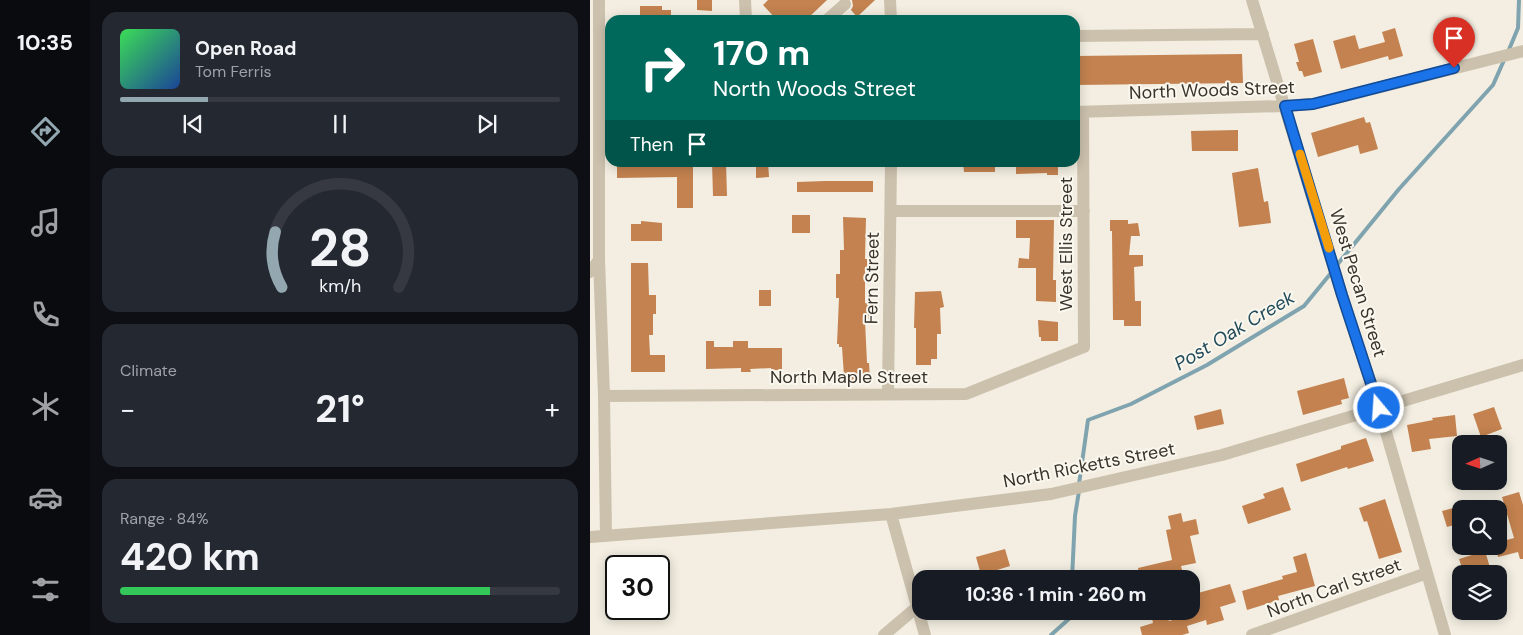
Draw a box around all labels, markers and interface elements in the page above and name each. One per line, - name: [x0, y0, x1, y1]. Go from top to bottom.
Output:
- pin: [1433, 17, 1475, 68]
- icon: arrive: [1440, 24, 1468, 52]
- text: 10:35: [17, 28, 73, 57]
- text: 170 m: [713, 30, 810, 76]
- icon: right: [630, 35, 695, 100]
- text: Open Road: [195, 36, 297, 61]
- text: Tom Ferris: [195, 61, 272, 82]
- text: North Woods Street: [713, 74, 916, 103]
- street label: North Woods Street: [1129, 75, 1295, 105]
- icon: previous: [179, 110, 207, 138]
- icon: pause: [326, 110, 354, 138]
- icon: next: [473, 110, 501, 138]
- icon: directions: [28, 114, 63, 149]
- icon: arrive: [683, 130, 711, 158]
- text: Then: [630, 132, 673, 157]
- street label: West Ellis Street: [1054, 177, 1078, 311]
- icon: music: [28, 205, 63, 240]
- street label: West Pecan Street: [1324, 206, 1392, 360]
- text: 28: [309, 214, 371, 282]
- street label: Fern Street: [859, 232, 885, 324]
- text: km/h: [319, 274, 361, 298]
- water label: Post Oak Creek: [1169, 284, 1299, 376]
- icon: phone: [28, 297, 63, 332]
- text: Climate: [120, 360, 177, 381]
- street label: North Maple Street: [770, 365, 928, 389]
- position arrow: [1352, 381, 1404, 433]
- text: 21°: [315, 384, 365, 434]
- icon: climate: [28, 389, 63, 424]
- text: −: [120, 391, 135, 428]
- text: +: [545, 391, 560, 428]
- north arrow: [1452, 435, 1508, 490]
- map controls: [1452, 435, 1507, 620]
- street label: North Ricketts Street: [1001, 437, 1177, 493]
- icon: car: [28, 480, 63, 515]
- button: search: [1452, 500, 1507, 555]
- text: Range · 84%: [120, 508, 209, 529]
- text: 420 km: [120, 532, 260, 582]
- street label: North Carl Street: [1264, 553, 1404, 623]
- speed limit sign: 30: [605, 555, 670, 620]
- button: layers: [1452, 565, 1507, 620]
- icon: filters: [28, 572, 63, 607]
- text: 10:36 · 1 min · 260 m: [966, 582, 1146, 607]

